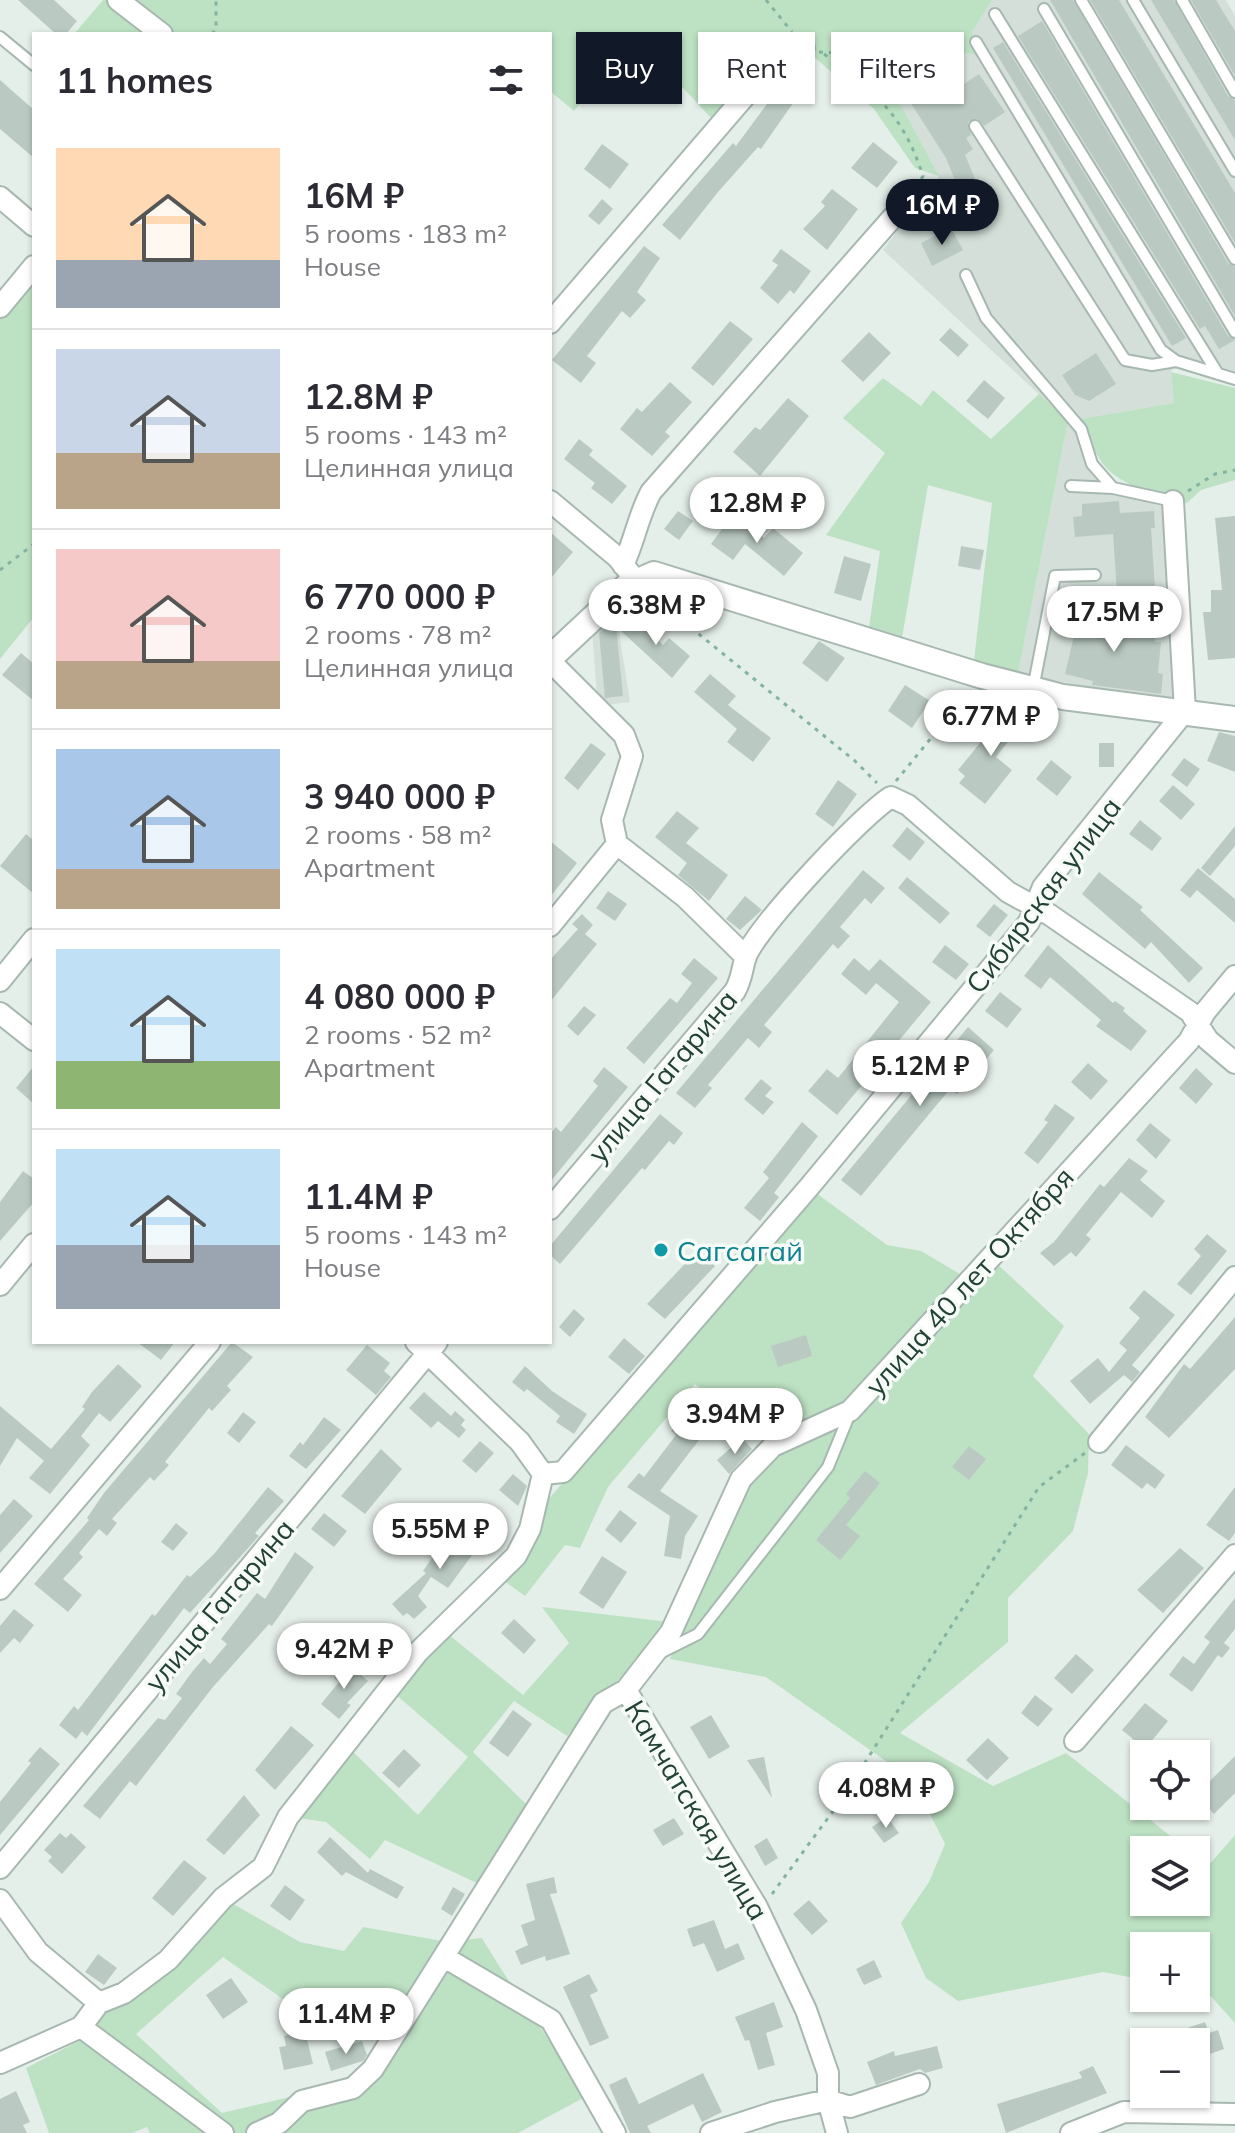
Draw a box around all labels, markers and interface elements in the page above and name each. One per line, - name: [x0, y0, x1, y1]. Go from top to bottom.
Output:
- chip: Buy: [576, 32, 682, 104]
- chip: Rent: [698, 32, 815, 104]
- chip: Filters: [831, 32, 964, 104]
- icon: filters: [484, 58, 528, 102]
- text: 11 homes: [56, 59, 213, 102]
- text: 16M ₽: [304, 174, 404, 217]
- pin: 16M ₽: [886, 179, 998, 247]
- icon: home: [120, 180, 216, 276]
- text: 16M ₽: [904, 188, 980, 221]
- text: 5 rooms · 183 m²: [304, 217, 507, 250]
- text: House: [304, 250, 381, 283]
- text: 12.8M ₽: [304, 375, 433, 418]
- icon: home: [120, 381, 216, 477]
- text: 5 rooms · 143 m²: [304, 418, 507, 451]
- text: Целинная улица: [304, 451, 514, 484]
- pin: 12.8M ₽: [683, 477, 831, 545]
- text: 12.8M ₽: [708, 486, 806, 519]
- text: 6 770 000 ₽: [304, 575, 495, 618]
- pin: 6.38M ₽: [582, 579, 730, 647]
- icon: home: [120, 581, 216, 677]
- pin: 17.5M ₽: [1040, 586, 1188, 654]
- text: 6.38M ₽: [607, 588, 705, 621]
- text: 17.5M ₽: [1065, 595, 1163, 628]
- text: 2 rooms · 78 m²: [304, 618, 491, 651]
- text: Целинная улица: [304, 651, 514, 684]
- pin: 6.77M ₽: [917, 690, 1065, 758]
- text: 6.77M ₽: [942, 699, 1040, 732]
- text: 3 940 000 ₽: [304, 775, 495, 818]
- icon: home: [120, 781, 216, 877]
- street label: Сибирская улица: [958, 790, 1128, 1000]
- text: 2 rooms · 58 m²: [304, 818, 491, 851]
- text: Apartment: [304, 851, 435, 884]
- text: 4 080 000 ₽: [304, 975, 495, 1018]
- icon: home: [120, 981, 216, 1077]
- street label: улица Гагарина: [580, 982, 744, 1170]
- text: 2 rooms · 52 m²: [304, 1018, 491, 1051]
- pin: 5.12M ₽: [846, 1040, 994, 1108]
- text: 5.12M ₽: [871, 1049, 969, 1082]
- text: Apartment: [304, 1051, 435, 1084]
- street label: улица 40 лет Октября: [857, 1160, 1081, 1402]
- text: 11.4M ₽: [304, 1175, 433, 1218]
- icon: home: [120, 1181, 216, 1277]
- text: 5 rooms · 143 m²: [304, 1218, 507, 1251]
- place label: Сагсагай: [677, 1233, 803, 1268]
- marker: Сагсагай: [652, 1241, 670, 1259]
- text: House: [304, 1251, 381, 1284]
- pin: 3.94M ₽: [661, 1388, 809, 1456]
- text: 3.94M ₽: [686, 1397, 784, 1430]
- pin: 5.55M ₽: [366, 1503, 514, 1571]
- street label: улица Гагарина: [137, 1511, 301, 1699]
- text: 5.55M ₽: [391, 1512, 489, 1545]
- pin: 9.42M ₽: [270, 1623, 418, 1691]
- text: 9.42M ₽: [295, 1632, 393, 1665]
- street label: Камчатская улица: [618, 1694, 776, 1926]
- map controls: [1130, 1740, 1210, 2108]
- button: locate: [1130, 1740, 1210, 1820]
- pin: 4.08M ₽: [812, 1762, 960, 1830]
- text: 4.08M ₽: [837, 1771, 935, 1804]
- button: layers: [1130, 1836, 1210, 1916]
- button: +: [1130, 1932, 1210, 2012]
- pin: 11.4M ₽: [272, 1988, 420, 2056]
- text: 11.4M ₽: [297, 1997, 395, 2030]
- button: −: [1130, 2028, 1210, 2108]

